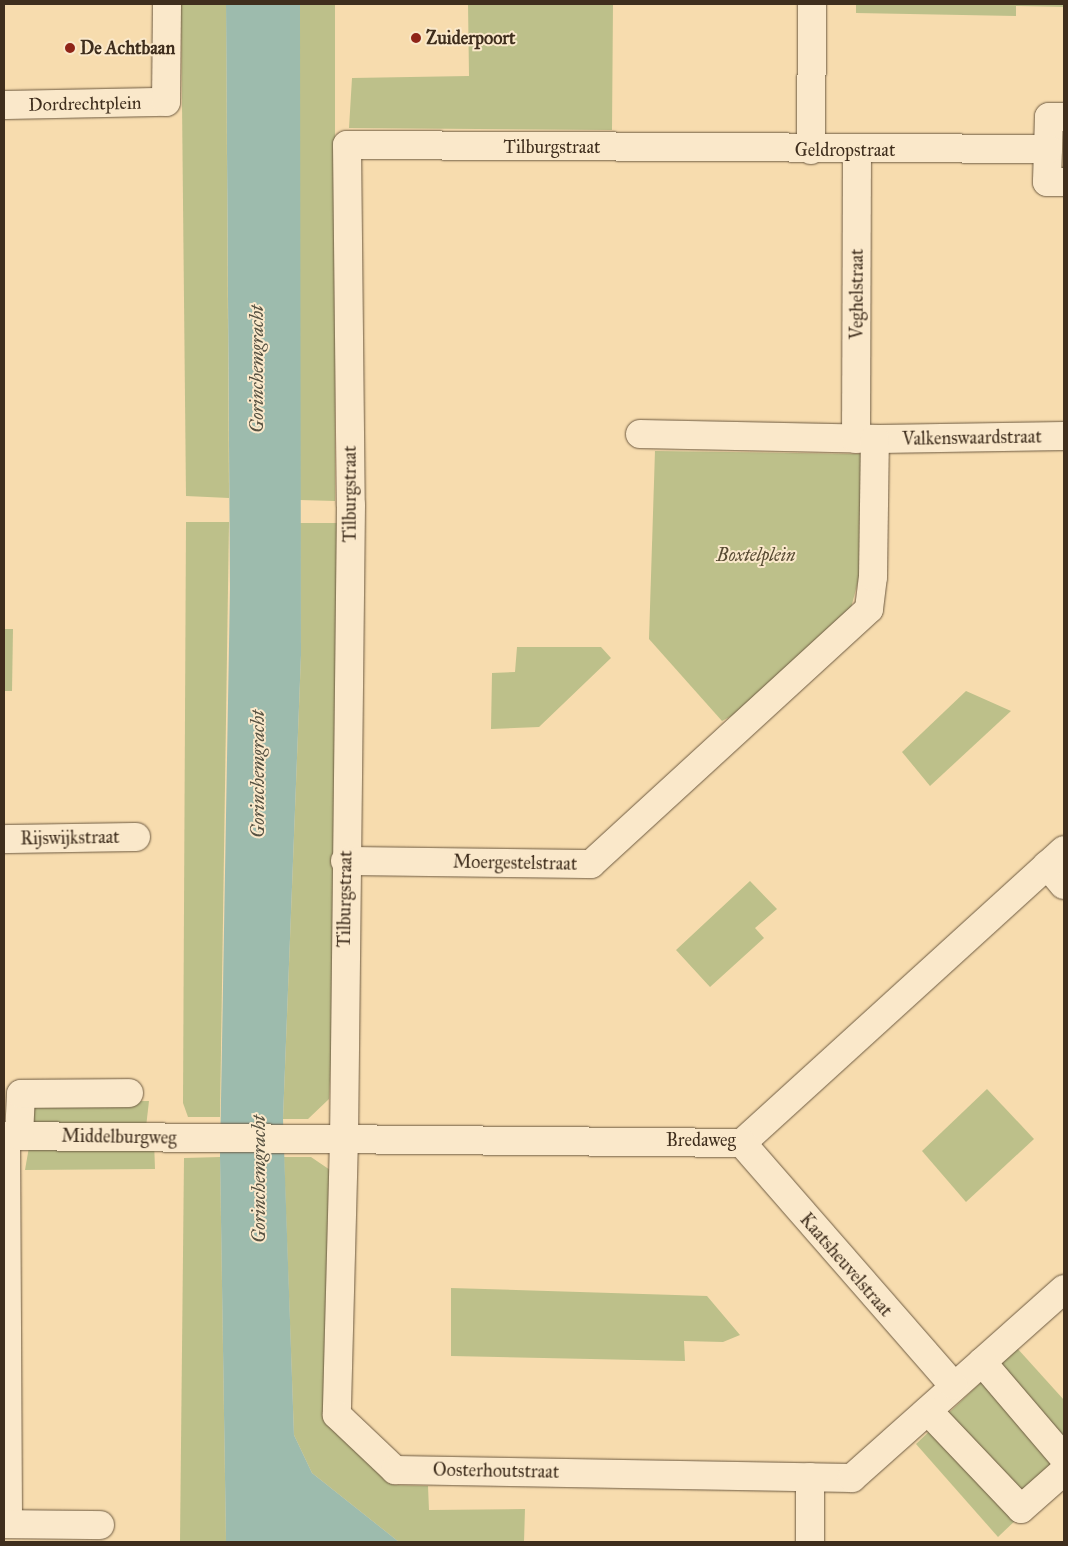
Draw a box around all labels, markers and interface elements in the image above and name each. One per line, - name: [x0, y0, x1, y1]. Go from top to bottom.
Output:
- place label: Zuiderpoort: [426, 27, 515, 49]
- marker: Zuiderpoort: [410, 32, 422, 44]
- place label: De Achtbaan: [80, 37, 175, 59]
- marker: De Achtbaan: [64, 42, 76, 54]
- street label: Dordrechtplein: [28, 92, 142, 116]
- street label: Tilburgstraat: [504, 136, 600, 158]
- street label: Geldropstraat: [795, 139, 895, 161]
- street label: Veghelstraat: [846, 249, 868, 339]
- water label: Gorinchemgracht: [246, 305, 268, 433]
- street label: Valkenswaardstraat: [902, 426, 1042, 450]
- street label: Tilburgstraat: [339, 446, 361, 542]
- park label: Boxtelplein: [717, 544, 795, 566]
- water label: Gorinchemgracht: [247, 710, 269, 838]
- street label: Rijswijkstraat: [20, 826, 120, 850]
- street label: Tilburgstraat: [333, 850, 357, 948]
- street label: Moergestelstraat: [453, 851, 577, 875]
- water label: Gorinchemgracht: [248, 1115, 270, 1243]
- street label: Middelburgweg: [61, 1125, 177, 1149]
- street label: Bredaweg: [666, 1129, 736, 1151]
- street label: Kaatsheuvelstraat: [795, 1209, 897, 1321]
- street label: Oosterhoutstraat: [433, 1459, 559, 1483]

